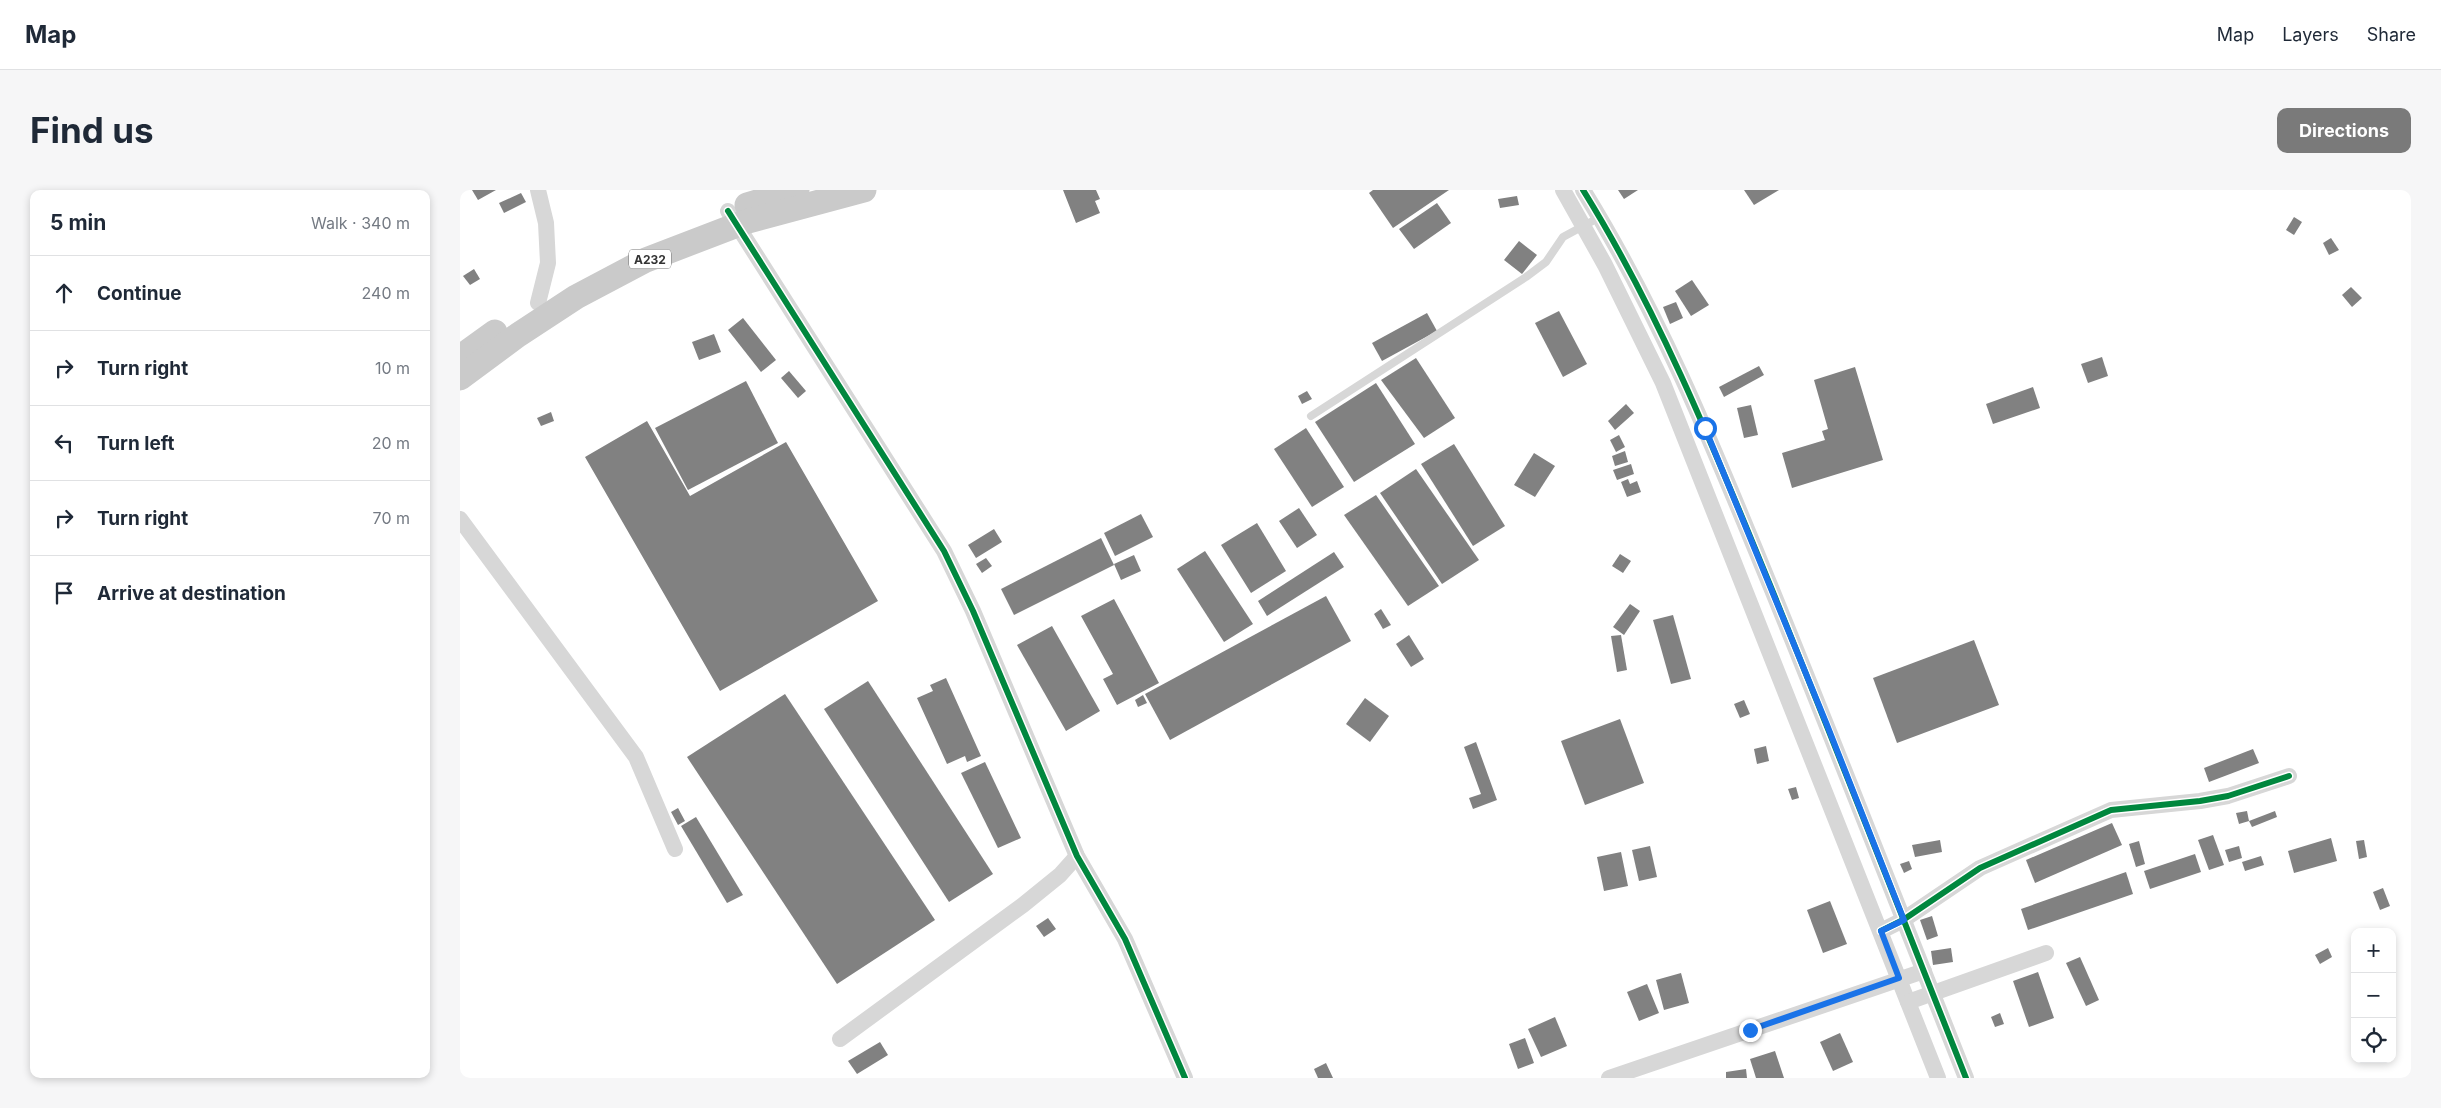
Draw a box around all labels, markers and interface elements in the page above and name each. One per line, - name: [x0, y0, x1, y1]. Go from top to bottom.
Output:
- text: Map: [25, 20, 76, 49]
- text: Map: [2217, 24, 2254, 45]
- text: Layers: [2282, 24, 2339, 45]
- text: Share: [2367, 24, 2416, 45]
- button: Directions: [2277, 108, 2411, 153]
- text: Find us: [30, 109, 154, 151]
- text: 5 min: [50, 210, 106, 235]
- text: Walk · 340 m: [311, 213, 410, 233]
- road number: A232: [629, 250, 671, 268]
- icon: ahead: [50, 279, 78, 307]
- text: Continue: [97, 282, 182, 305]
- text: 240 m: [362, 283, 410, 303]
- icon: right: [50, 354, 78, 382]
- text: Turn right: [97, 357, 188, 380]
- text: 10 m: [375, 358, 410, 378]
- route start: [1694, 417, 1717, 440]
- icon: left: [50, 429, 78, 457]
- text: Turn left: [97, 432, 175, 455]
- text: 20 m: [372, 433, 410, 453]
- icon: right: [50, 504, 78, 532]
- text: Turn right: [97, 507, 188, 530]
- text: 70 m: [373, 508, 410, 528]
- icon: arrive: [50, 579, 78, 607]
- text: Arrive at destination: [97, 582, 286, 605]
- map controls: [2351, 928, 2396, 1063]
- button: +: [2351, 928, 2396, 973]
- button: −: [2351, 973, 2396, 1018]
- button: locate: [2351, 1018, 2396, 1063]
- route end: [1739, 1019, 1762, 1042]

